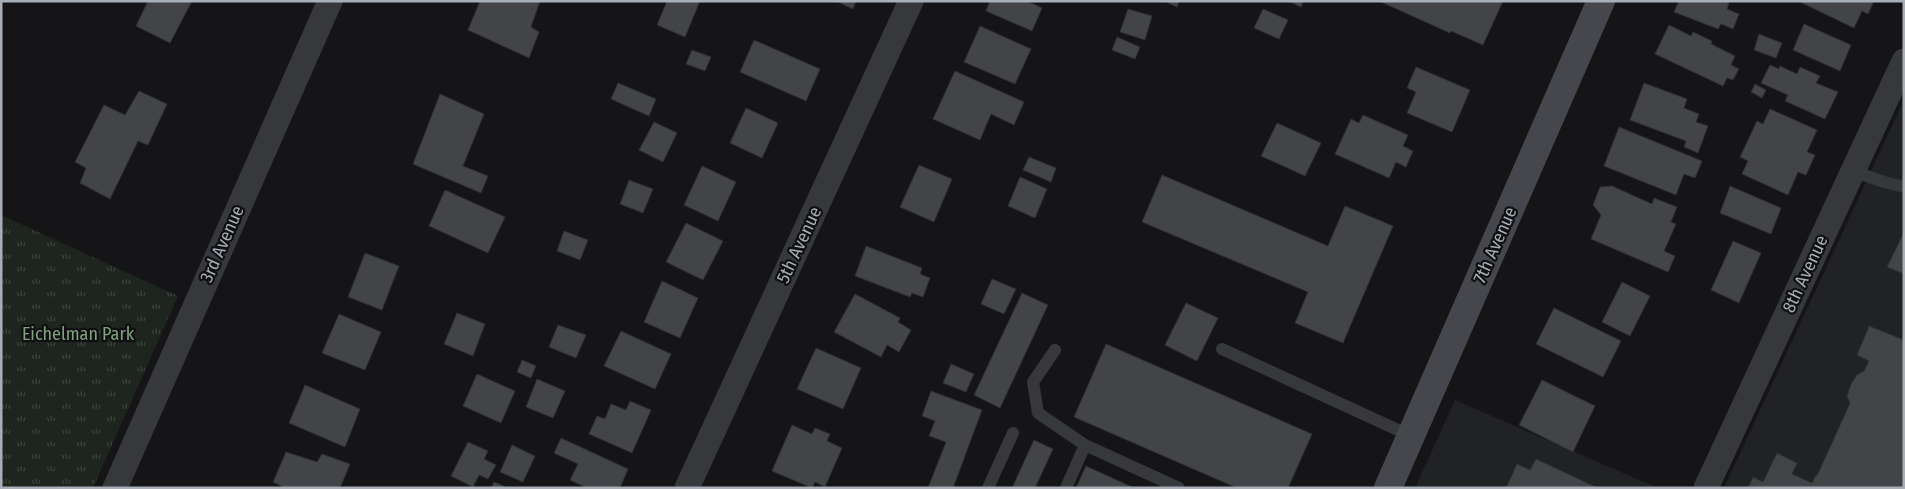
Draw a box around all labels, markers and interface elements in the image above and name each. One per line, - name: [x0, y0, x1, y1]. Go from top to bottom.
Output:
- street label: 3rd Avenue: [195, 202, 249, 286]
- street label: 5th Avenue: [772, 203, 826, 287]
- street label: 7th Avenue: [1468, 203, 1522, 286]
- street label: 8th Avenue: [1778, 232, 1832, 316]
- park label: Eichelman Park: [22, 323, 135, 345]

